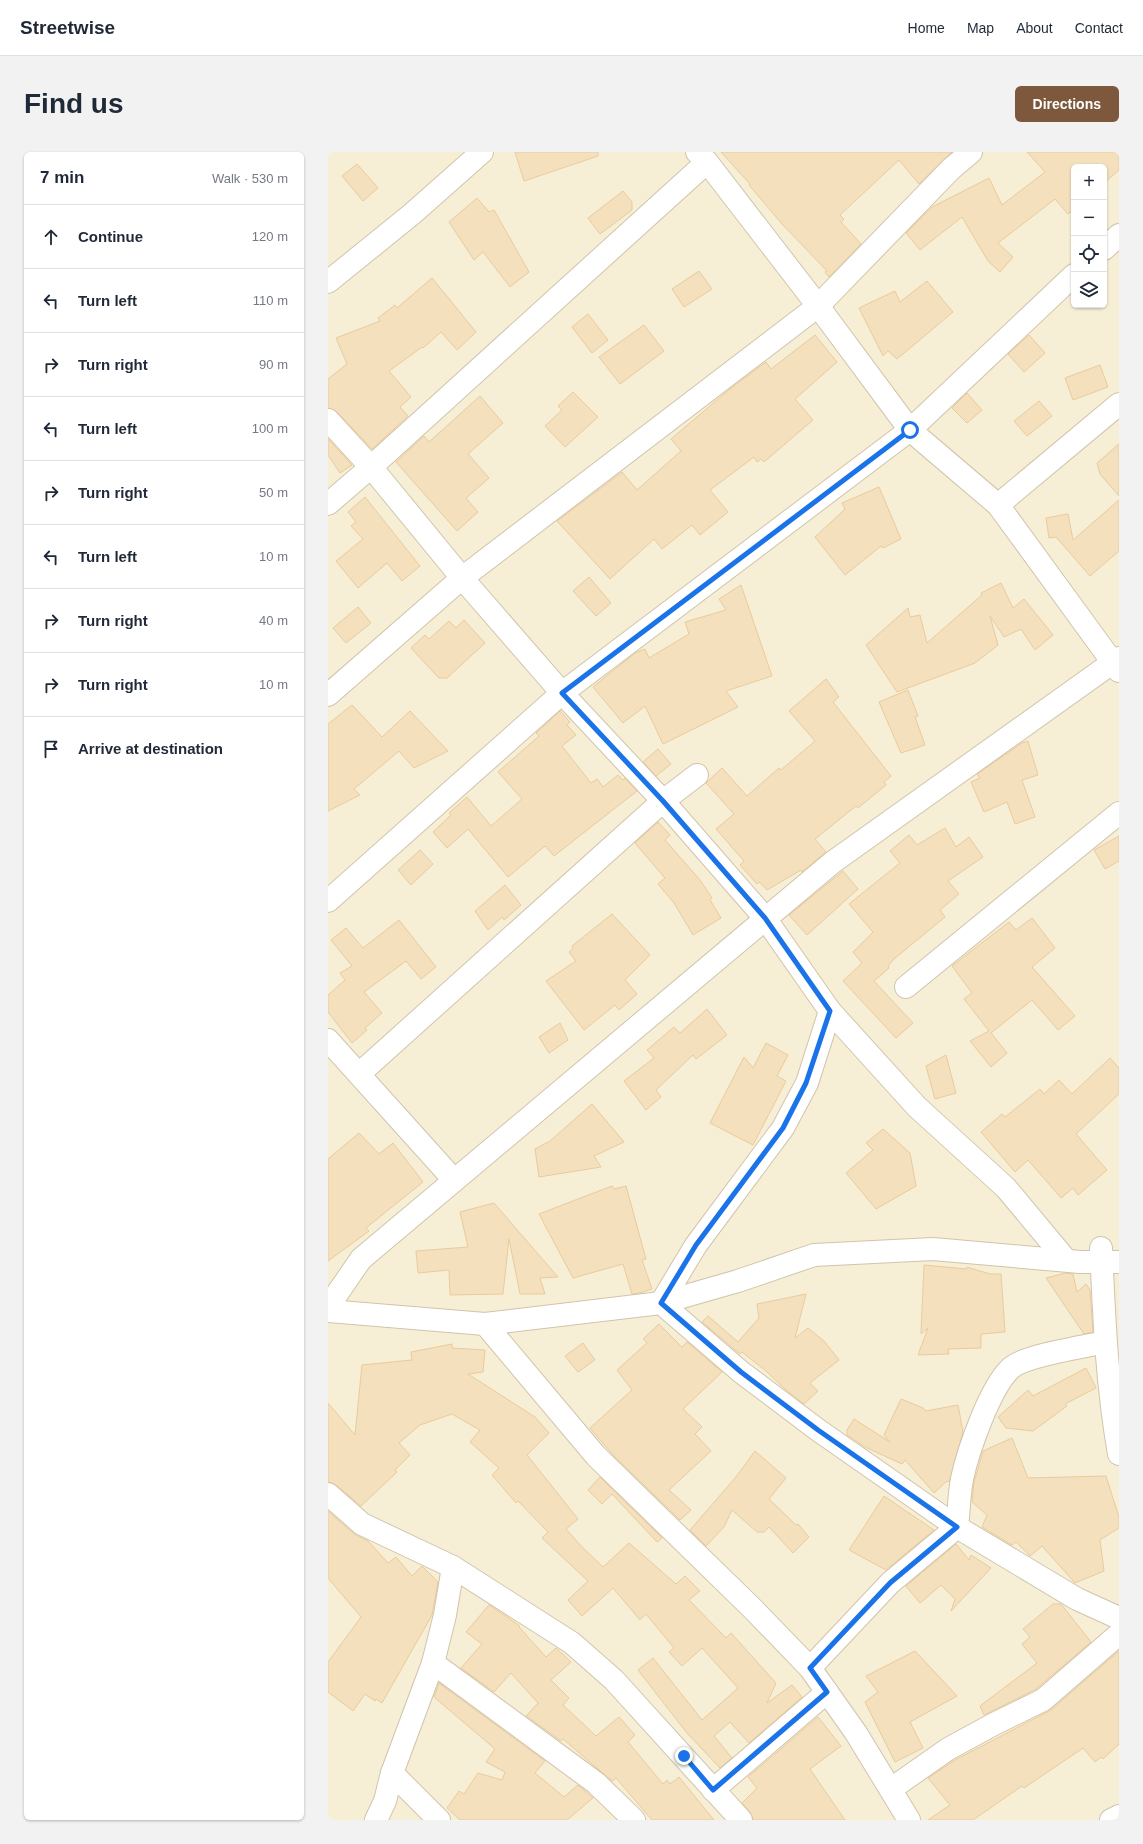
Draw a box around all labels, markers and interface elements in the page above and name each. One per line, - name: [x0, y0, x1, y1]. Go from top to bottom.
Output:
- text: Streetwise: [20, 17, 115, 38]
- text: Home: [908, 20, 945, 36]
- text: Map: [967, 20, 994, 36]
- text: About: [1016, 20, 1053, 36]
- text: Contact: [1075, 20, 1123, 36]
- button: Directions: [1015, 86, 1119, 122]
- text: Find us: [24, 88, 124, 119]
- map controls: [1071, 164, 1107, 308]
- button: +: [1071, 164, 1107, 200]
- text: 7 min: [40, 168, 84, 187]
- text: Walk · 530 m: [212, 171, 288, 186]
- button: −: [1071, 200, 1107, 236]
- icon: ahead: [40, 226, 62, 248]
- text: Continue: [78, 228, 143, 245]
- text: 120 m: [252, 229, 288, 244]
- button: locate: [1071, 236, 1107, 272]
- button: layers: [1071, 272, 1107, 308]
- icon: left: [40, 290, 62, 312]
- text: Turn left: [78, 292, 137, 309]
- text: 110 m: [253, 293, 288, 308]
- icon: right: [40, 354, 62, 376]
- text: Turn right: [78, 356, 148, 373]
- text: 90 m: [259, 357, 288, 372]
- icon: left: [40, 418, 62, 440]
- text: Turn left: [78, 420, 137, 437]
- text: 100 m: [252, 421, 288, 436]
- route start: [901, 421, 919, 439]
- icon: right: [40, 482, 62, 504]
- text: Turn right: [78, 484, 148, 501]
- text: 50 m: [259, 485, 288, 500]
- icon: left: [40, 546, 62, 568]
- text: Turn left: [78, 548, 137, 565]
- text: 10 m: [259, 549, 288, 564]
- icon: right: [40, 610, 62, 632]
- text: Turn right: [78, 612, 148, 629]
- text: 40 m: [259, 613, 288, 628]
- icon: right: [40, 674, 62, 696]
- text: Turn right: [78, 676, 148, 693]
- text: 10 m: [259, 677, 288, 692]
- icon: arrive: [40, 738, 62, 760]
- text: Arrive at destination: [78, 740, 223, 757]
- route end: [675, 1747, 693, 1765]

